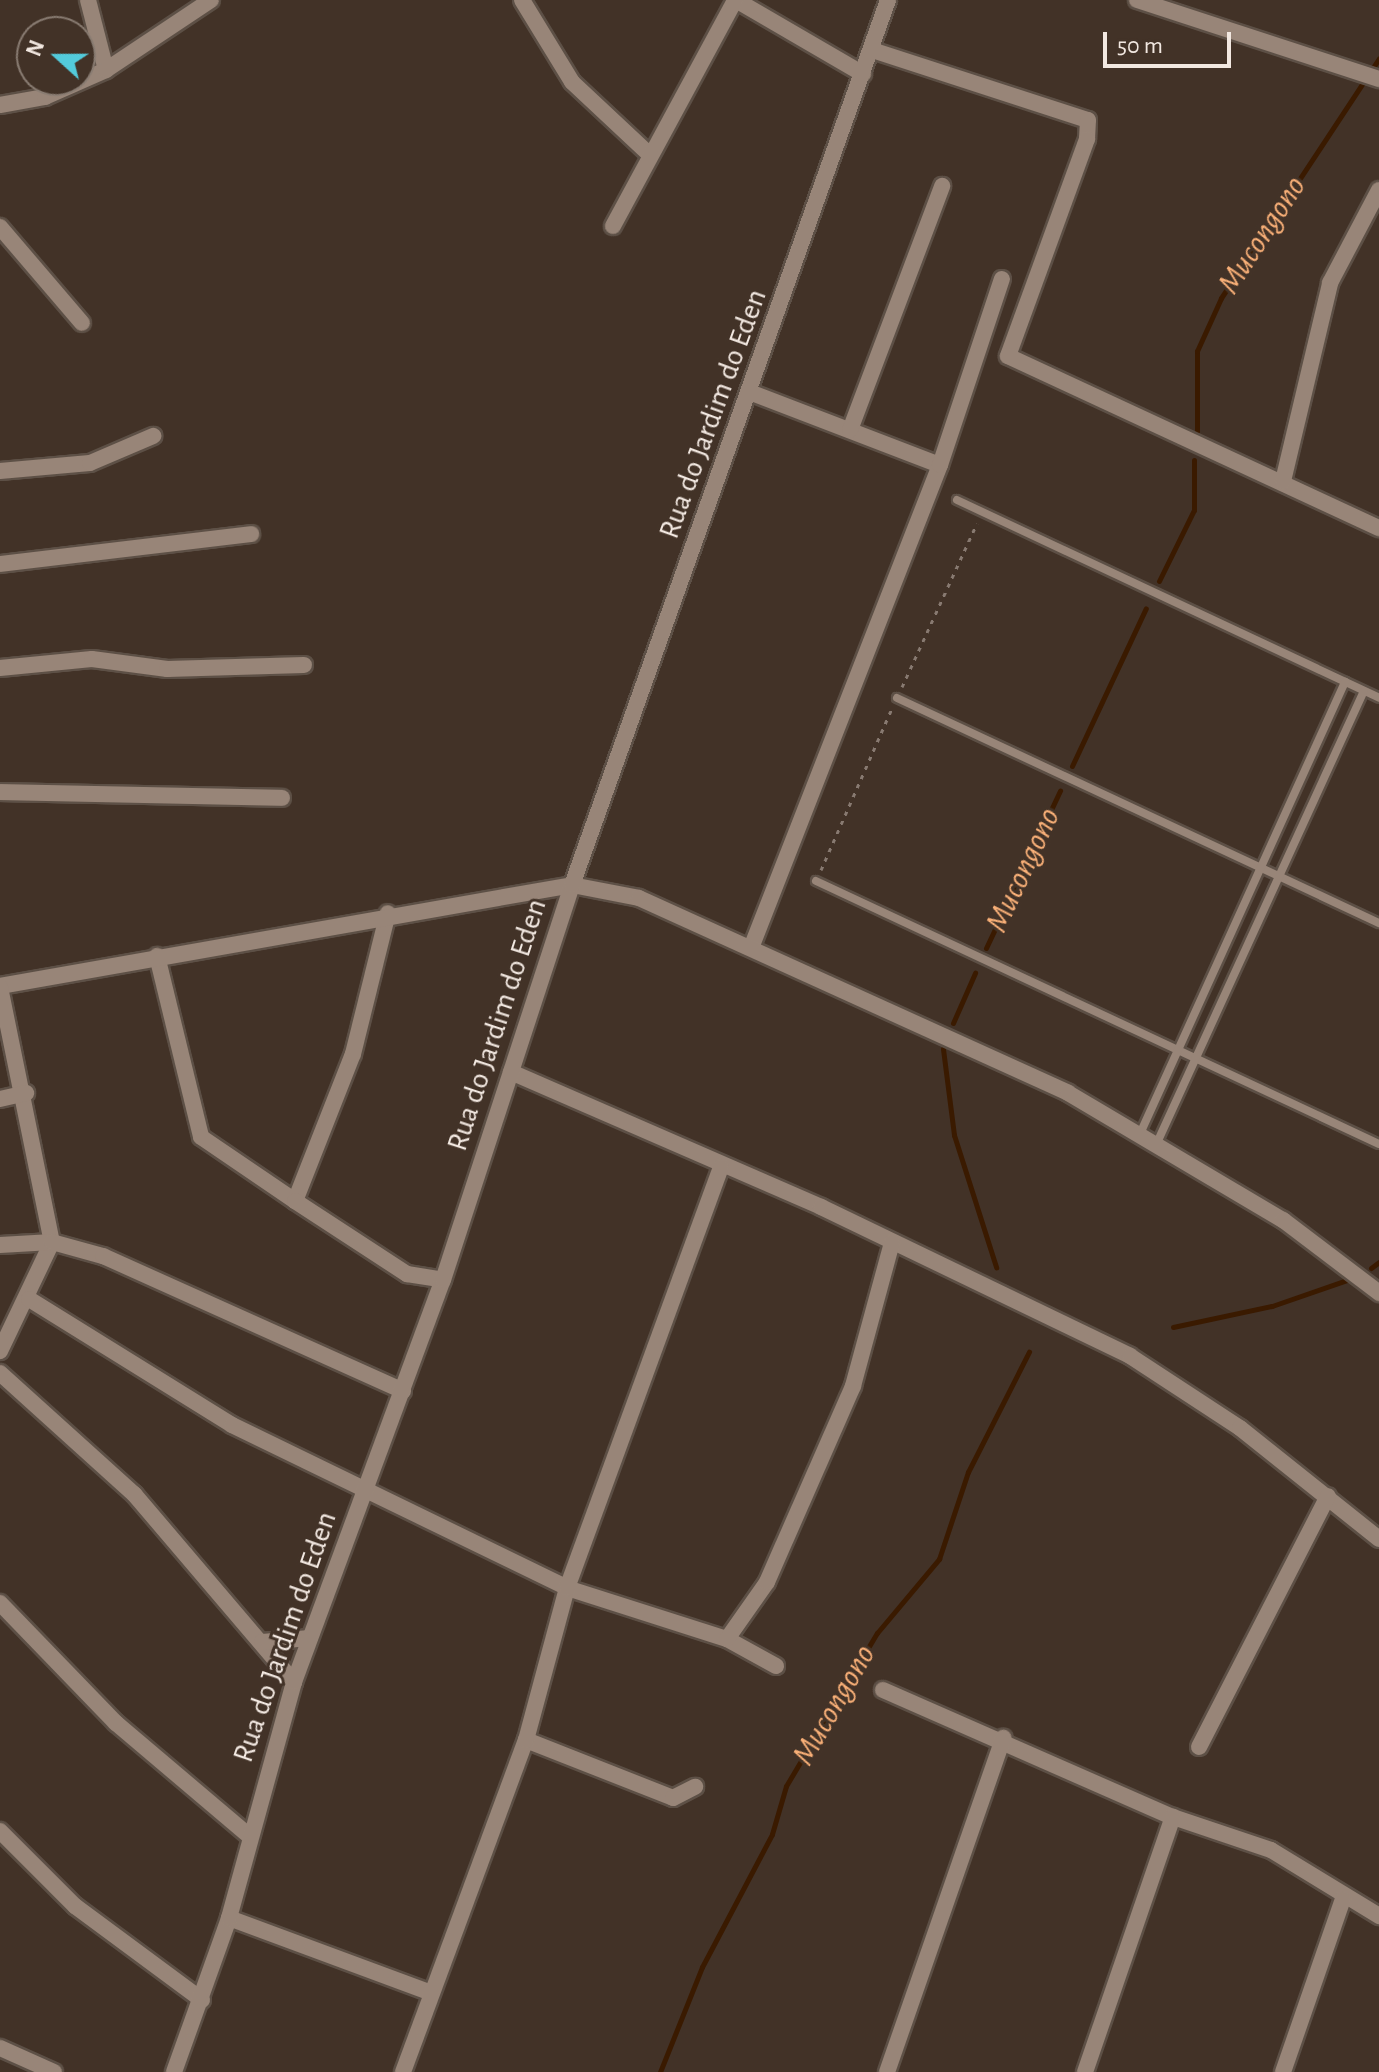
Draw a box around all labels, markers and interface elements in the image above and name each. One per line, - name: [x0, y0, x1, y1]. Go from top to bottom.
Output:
- north arrow: [16, 16, 96, 96]
- scale bar: [1107, 16, 1235, 66]
- text: 50 m: [1117, 34, 1163, 58]
- text: N: [22, 37, 48, 59]
- water label: Mucongono: [1210, 169, 1314, 301]
- street label: Rua do Jardim do Eden: [651, 284, 775, 544]
- water label: Mucongono: [978, 802, 1068, 938]
- street label: Rua do Jardim do Eden: [439, 894, 555, 1156]
- street label: Rua do Jardim do Eden: [225, 1507, 345, 1767]
- water label: Mucongono: [784, 1638, 884, 1772]

